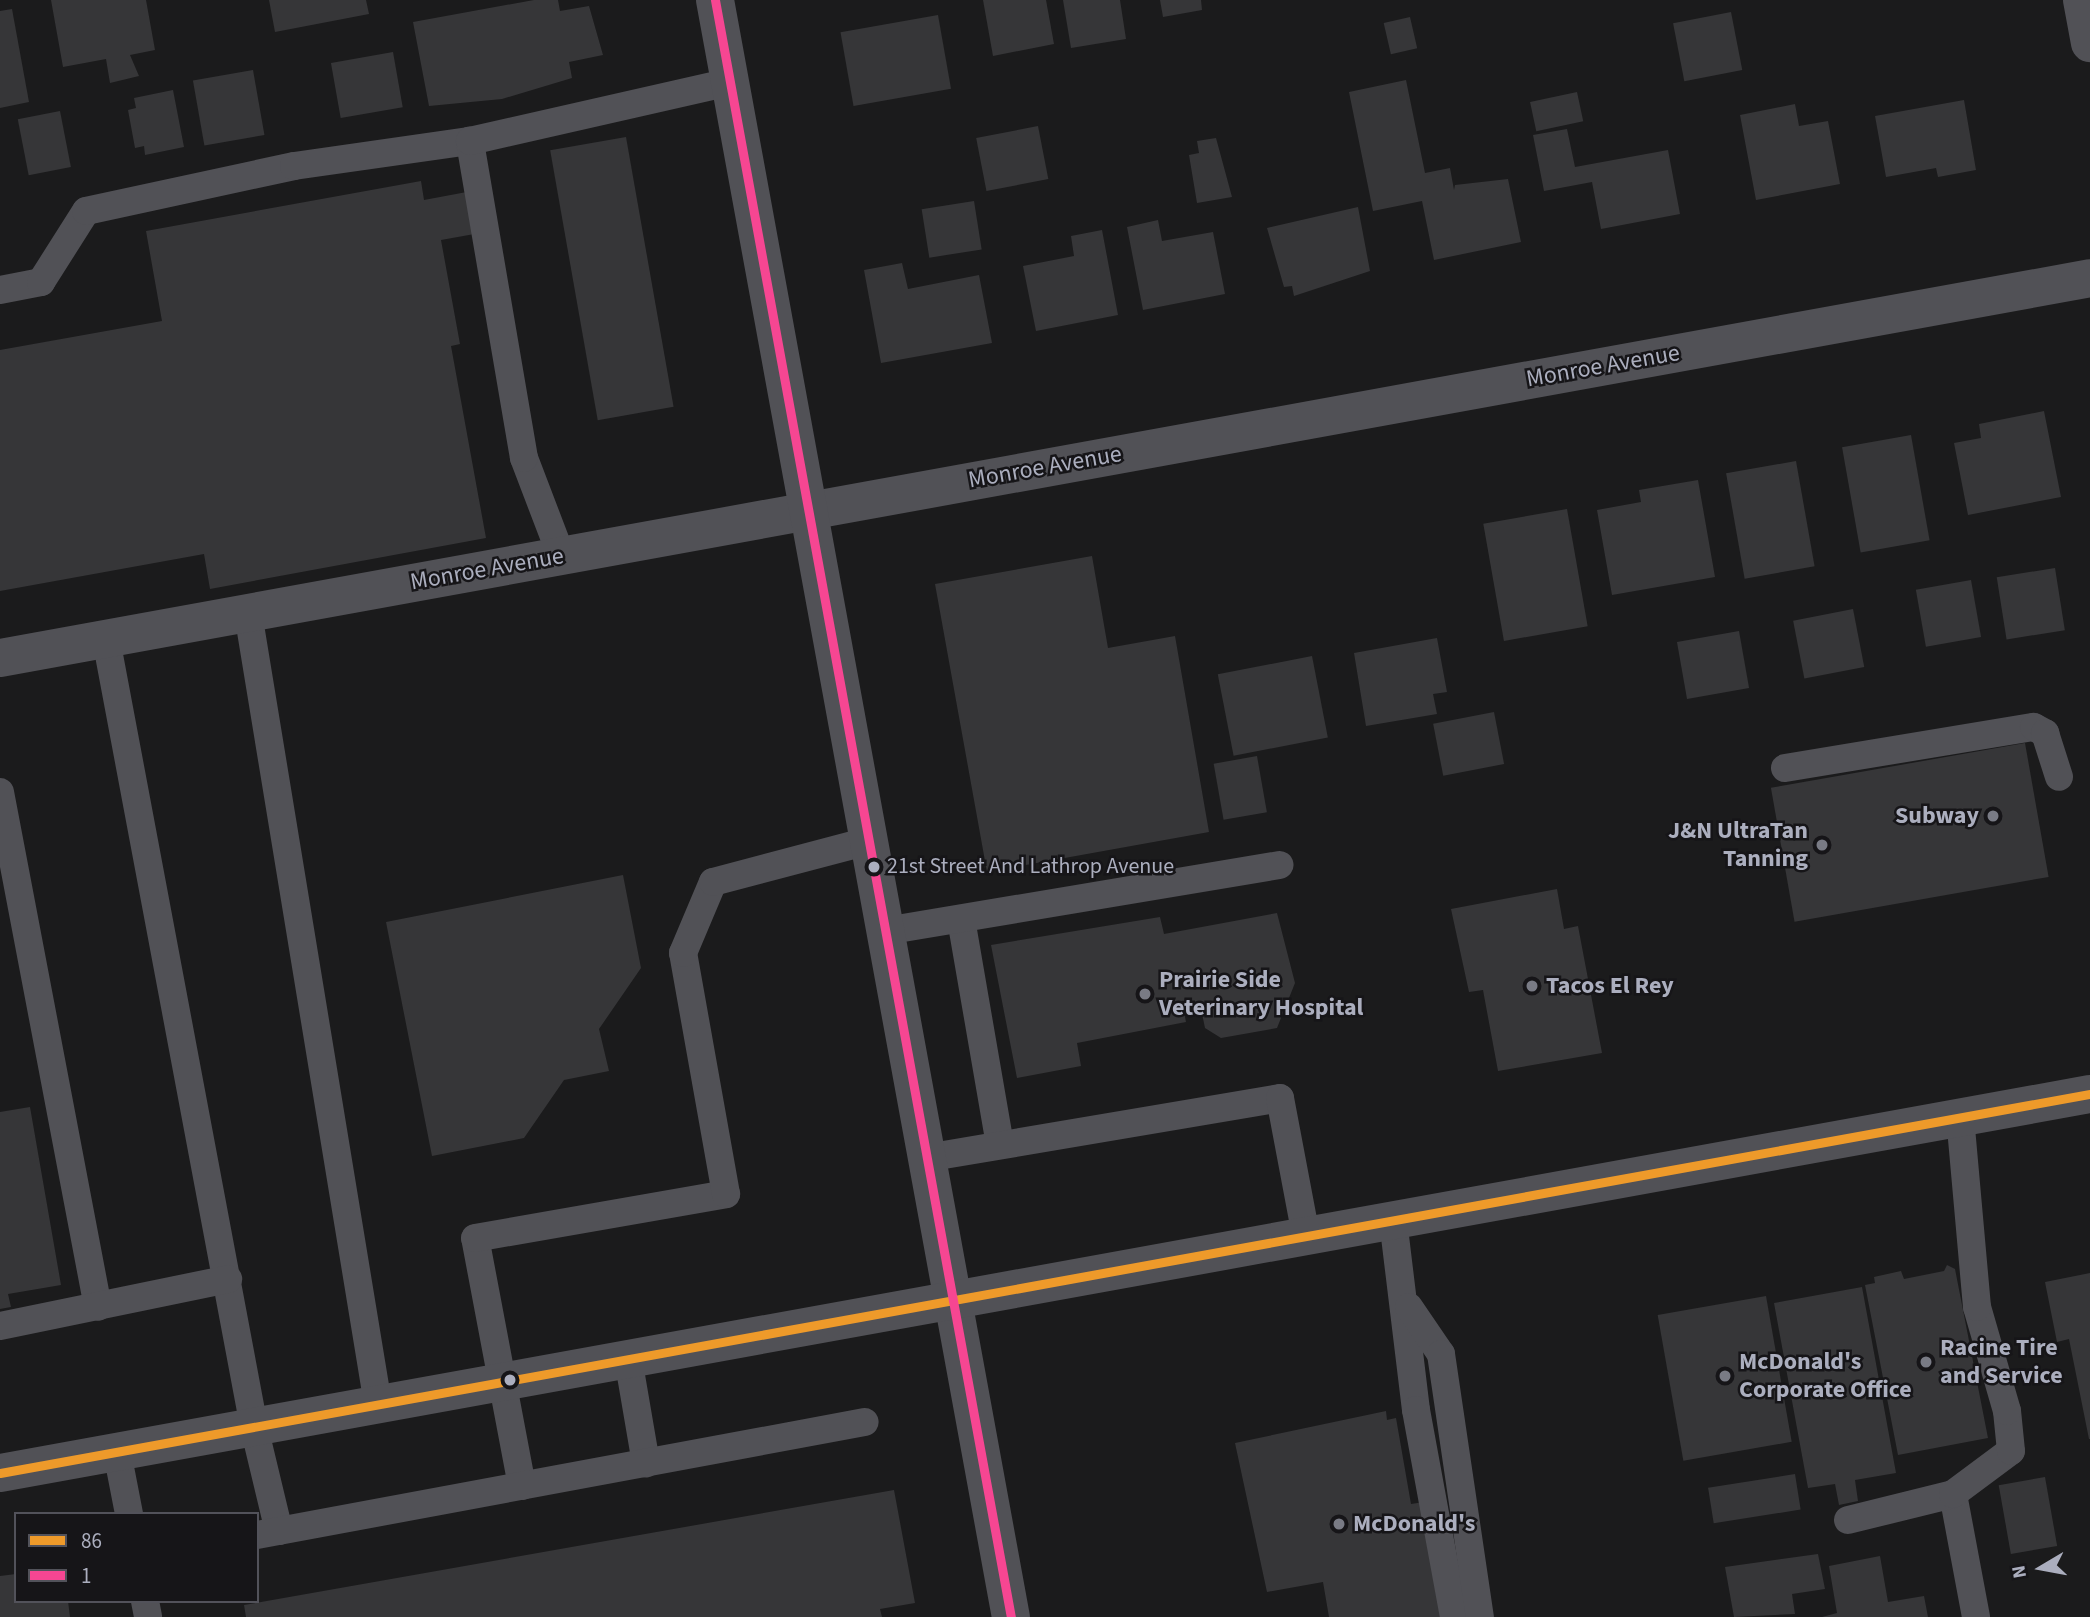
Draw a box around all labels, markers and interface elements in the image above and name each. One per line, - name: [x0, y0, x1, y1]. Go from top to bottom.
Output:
- street label: Monroe Avenue: [1524, 338, 1682, 394]
- street label: Monroe Avenue: [966, 439, 1124, 495]
- street label: Monroe Avenue: [408, 541, 566, 597]
- place label: Subway: [1895, 802, 1979, 830]
- marker: Subway: [1985, 808, 2001, 824]
- place label: J&N UltraTan Tanning: [1668, 817, 1808, 873]
- marker: J&N UltraTan Tanning: [1814, 837, 1830, 853]
- place label: 21st Street And Lathrop Avenue: [887, 854, 1174, 880]
- marker: 21st Street And Lathrop Avenue: [867, 860, 881, 874]
- place label: Prairie Side Veterinary Hospital: [1159, 966, 1363, 1022]
- place label: Tacos El Rey: [1546, 972, 1674, 1000]
- marker: Tacos El Rey: [1524, 978, 1540, 994]
- marker: Prairie Side Veterinary Hospital: [1137, 986, 1153, 1002]
- place label: Racine Tire and Service: [1940, 1334, 2063, 1390]
- place label: McDonald's Corporate Office: [1739, 1348, 1912, 1404]
- marker: Racine Tire and Service: [1918, 1354, 1934, 1370]
- marker: McDonald's Corporate Office: [1717, 1368, 1733, 1384]
- unlabelled marker: [503, 1373, 517, 1387]
- place label: McDonald's: [1353, 1510, 1475, 1538]
- legend: [14, 1512, 259, 1603]
- marker: McDonald's: [1331, 1516, 1347, 1532]
- text: 86: [81, 1526, 102, 1556]
- north arrow: [2006, 1533, 2076, 1603]
- text: 1: [81, 1561, 91, 1591]
- text: N: [2005, 1563, 2034, 1580]

